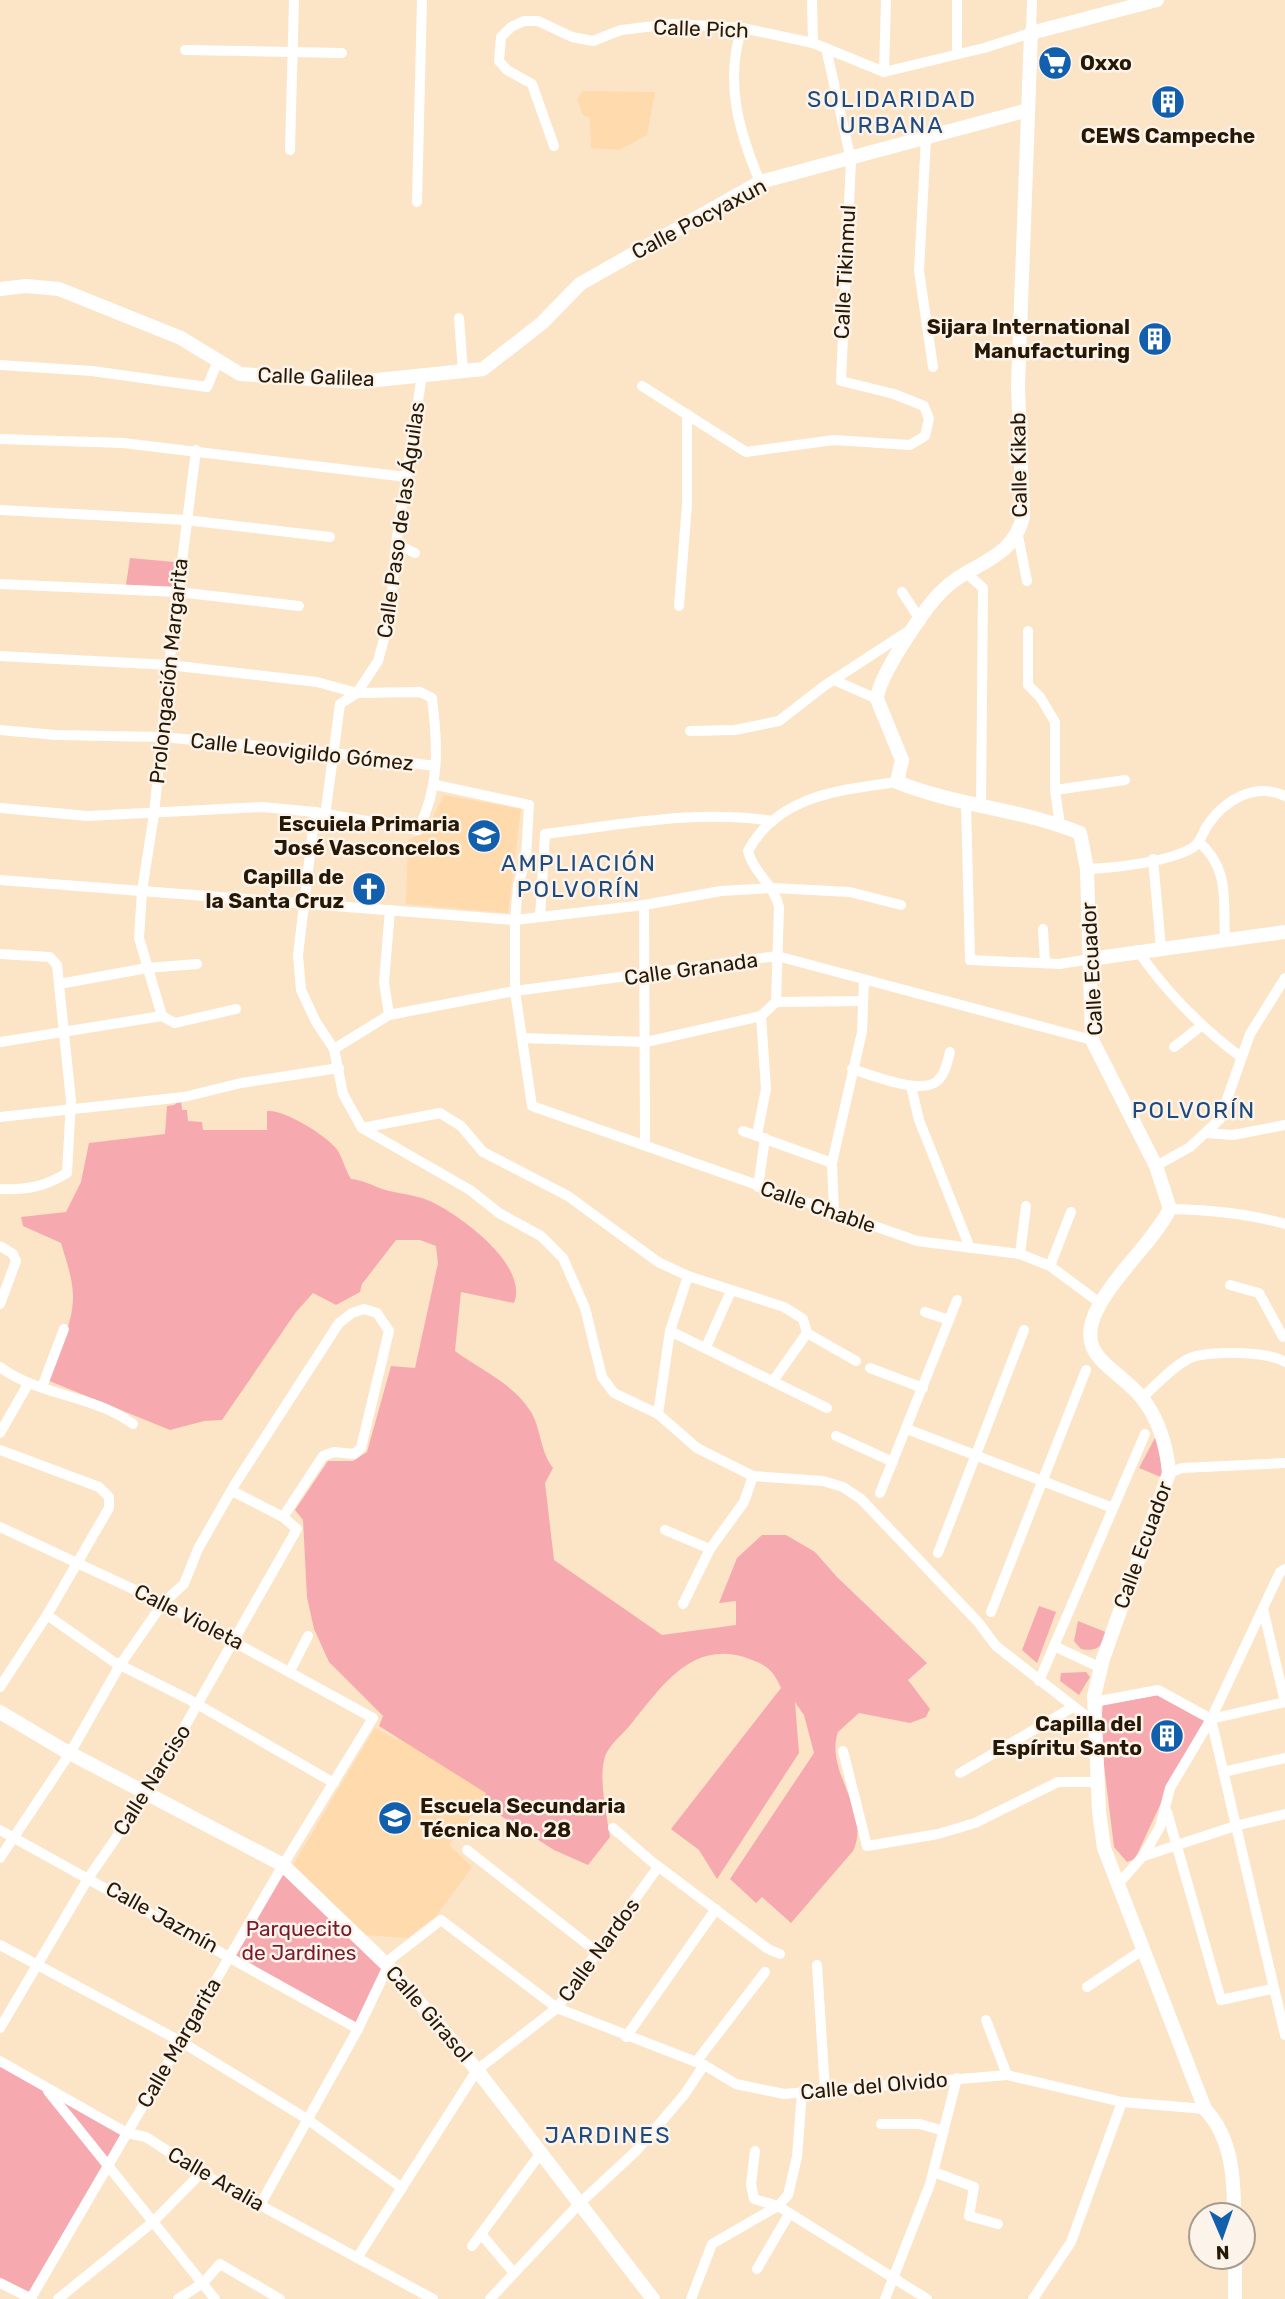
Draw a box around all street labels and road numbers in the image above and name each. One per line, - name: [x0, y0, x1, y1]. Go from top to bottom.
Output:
- street label: Calle Pich: [653, 14, 749, 43]
- street label: Calle Pocyaxun: [627, 173, 770, 265]
- street label: Calle Tikinmul: [829, 204, 861, 340]
- street label: Calle Galilea: [257, 362, 375, 391]
- street label: Calle Paso de las Águilas: [372, 400, 429, 640]
- street label: Calle Kikab: [1005, 412, 1032, 518]
- street label: Prolongación Margarita: [144, 557, 193, 785]
- street label: Calle Leovigildo Gómez: [189, 727, 415, 776]
- street label: Calle Ecuador: [1076, 902, 1107, 1036]
- street label: Calle Granada: [622, 947, 759, 990]
- street label: Calle Chable: [757, 1175, 879, 1238]
- street label: Calle Ecuador: [1108, 1478, 1177, 1612]
- street label: Calle Violeta: [130, 1578, 248, 1655]
- street label: Calle Narciso: [108, 1720, 196, 1840]
- street label: Calle Jazmín: [102, 1875, 223, 1958]
- street label: Calle Nardos: [553, 1893, 645, 2006]
- street label: Calle Girasol: [381, 1960, 478, 2067]
- street label: Calle Margarita: [131, 1973, 226, 2112]
- street label: Calle del Olvido: [799, 2067, 949, 2104]
- street label: Calle Aralia: [163, 2141, 269, 2216]

